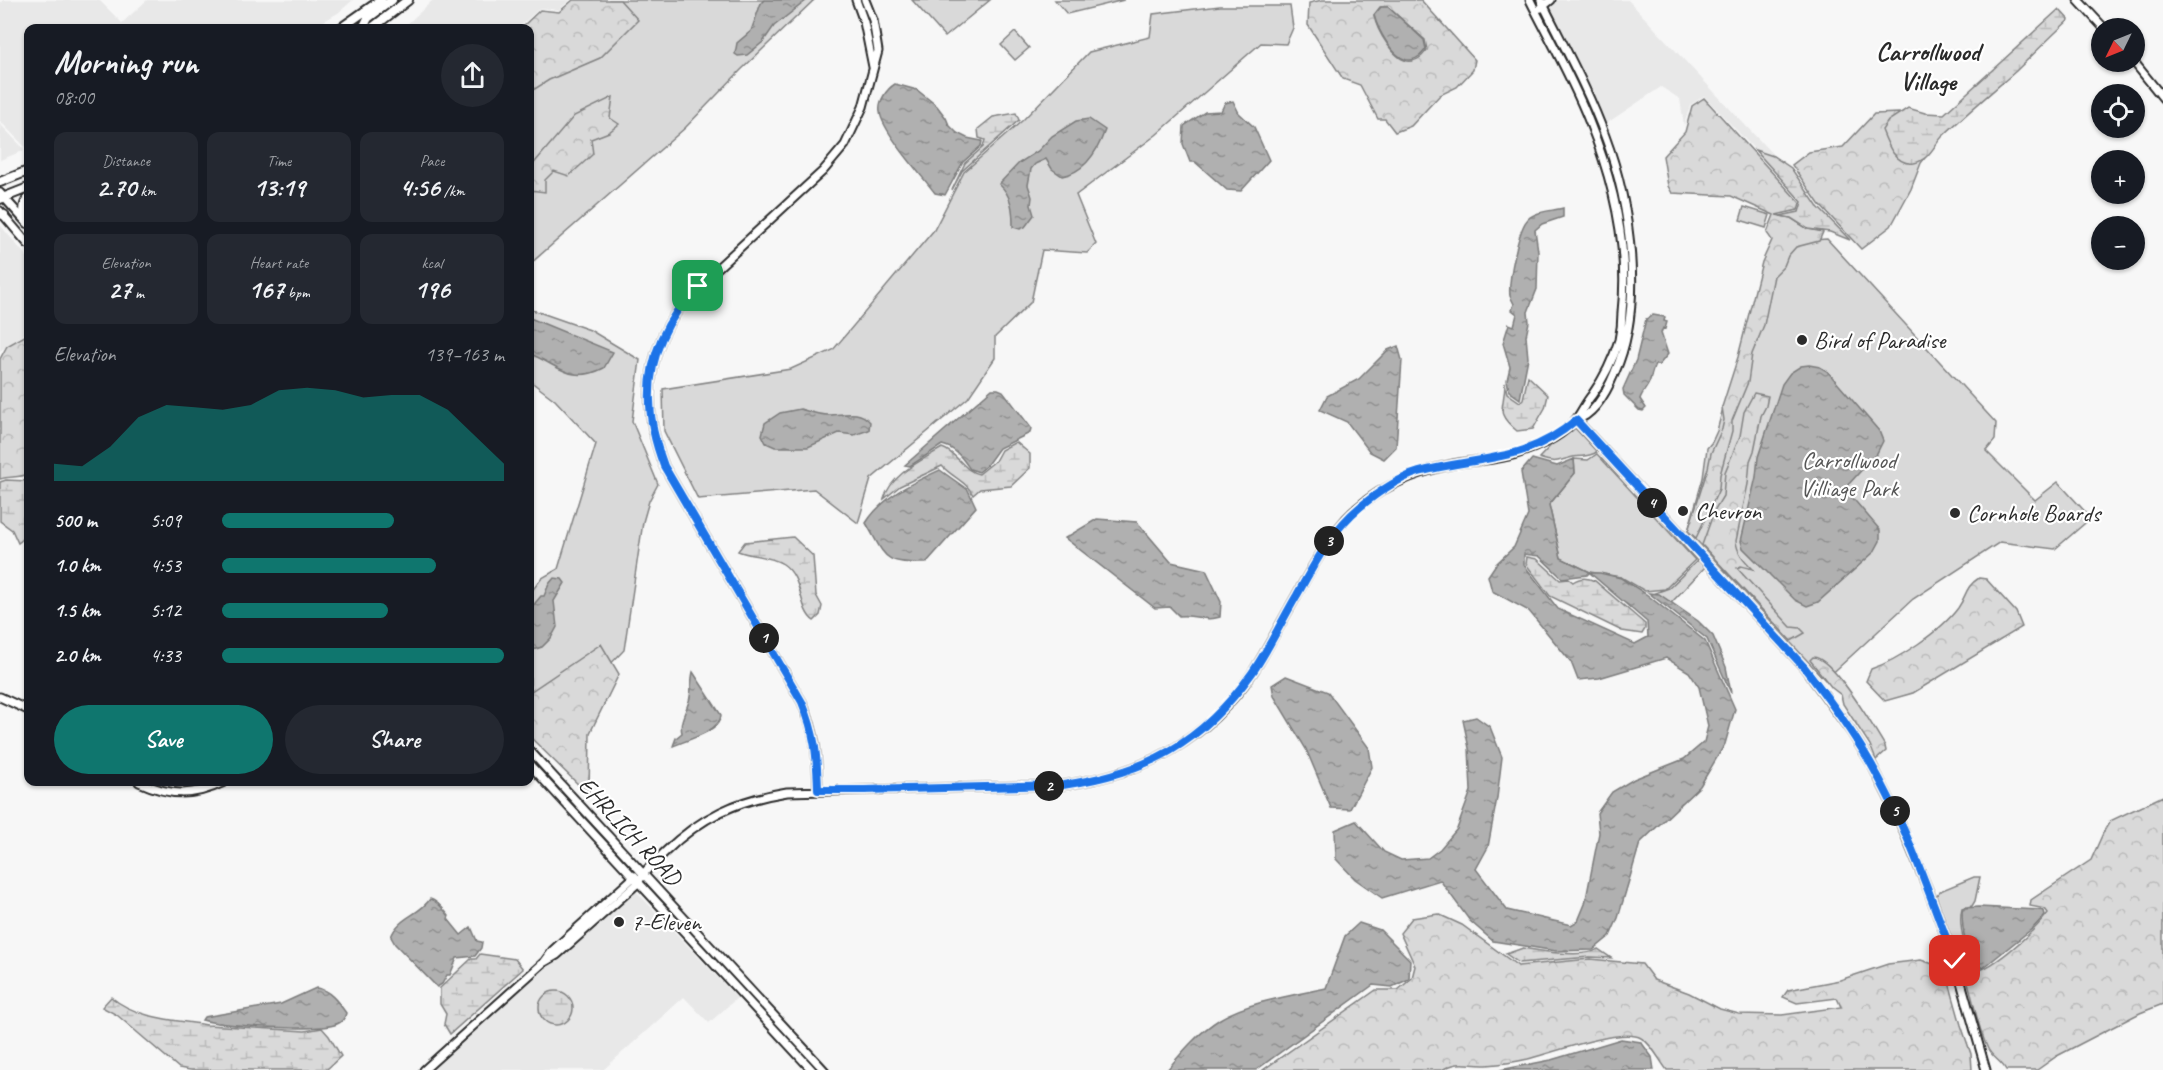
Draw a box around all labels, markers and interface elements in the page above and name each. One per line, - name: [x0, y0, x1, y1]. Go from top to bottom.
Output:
- north arrow: [2091, 18, 2145, 72]
- map controls: [2091, 18, 2145, 270]
- district label: Carrollwood Village: [1876, 35, 1985, 98]
- text: Morning run: [54, 41, 198, 83]
- button: share: [441, 44, 504, 107]
- button: locate: [2091, 84, 2145, 138]
- text: 08:00: [54, 85, 94, 110]
- button: +: [2091, 150, 2145, 204]
- text: Distance: [102, 151, 150, 171]
- text: Time: [267, 151, 291, 171]
- text: Pace: [420, 151, 444, 171]
- text: 2.70: [96, 171, 136, 204]
- text: 13:19: [253, 171, 305, 204]
- text: 4:56: [399, 171, 440, 204]
- text: km: [136, 181, 156, 201]
- text: /km: [440, 181, 465, 201]
- button: −: [2091, 216, 2145, 270]
- text: Elevation: [101, 253, 151, 273]
- text: Heart rate: [250, 253, 308, 273]
- text: kcal: [421, 253, 443, 273]
- pin: [672, 260, 723, 311]
- icon: arrive: [681, 269, 714, 302]
- text: 27: [108, 273, 131, 306]
- text: 167: [248, 273, 284, 306]
- text: 196: [414, 273, 450, 306]
- text: m: [131, 283, 144, 303]
- text: bpm: [284, 283, 310, 303]
- place label: Bird of Paradise: [1814, 325, 1947, 355]
- marker: Bird of Paradise: [1795, 333, 1809, 347]
- text: Elevation: [54, 342, 116, 367]
- text: 139–163 m: [425, 342, 504, 367]
- park label: Carrollwood Villiage Park: [1800, 445, 1900, 503]
- pin: 4: [1637, 488, 1667, 518]
- text: 4: [1648, 493, 1656, 513]
- place label: Chevron: [1695, 496, 1762, 526]
- place label: Cornhole Boards: [1967, 498, 2103, 528]
- marker: Chevron: [1676, 504, 1690, 518]
- marker: Cornhole Boards: [1948, 506, 1962, 520]
- text: 500 m: [54, 508, 97, 533]
- text: 5:09: [150, 508, 181, 533]
- pin: 3: [1314, 526, 1344, 556]
- text: 3: [1325, 531, 1333, 551]
- text: 1.0 km: [54, 553, 101, 578]
- text: 4:53: [150, 553, 181, 578]
- text: 1.5 km: [54, 598, 100, 623]
- text: 5:12: [150, 598, 181, 623]
- pin: 1: [749, 623, 779, 653]
- text: 1: [760, 628, 768, 648]
- text: 2.0 km: [54, 643, 101, 668]
- text: 4:33: [150, 643, 181, 668]
- button: Save: [54, 705, 273, 774]
- button: Share: [285, 705, 504, 774]
- street label: EHRLICH ROAD: [572, 770, 689, 893]
- pin: 2: [1034, 771, 1064, 801]
- text: 2: [1045, 776, 1053, 796]
- pin: 5: [1880, 796, 1910, 826]
- text: 5: [1892, 801, 1898, 821]
- place label: 7-Eleven: [631, 907, 702, 937]
- marker: 7-Eleven: [612, 915, 626, 929]
- pin: [1929, 935, 1980, 986]
- icon: check: [1938, 944, 1971, 977]

